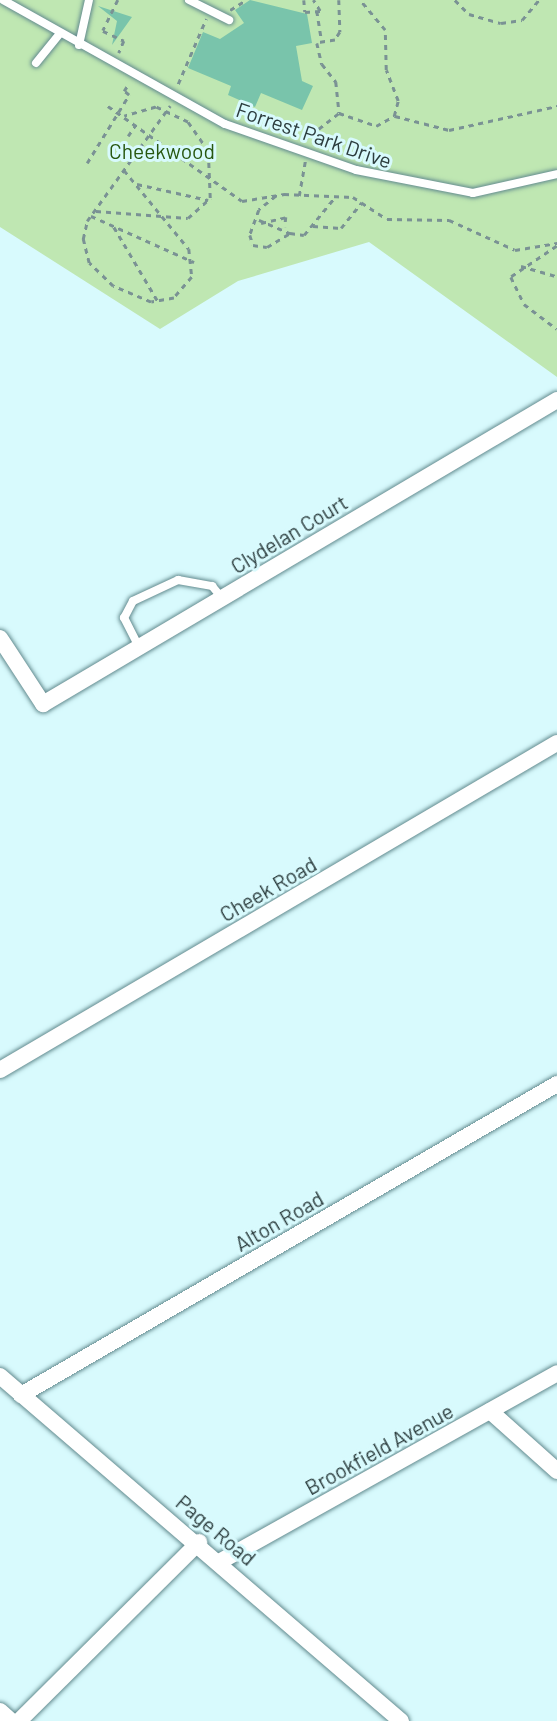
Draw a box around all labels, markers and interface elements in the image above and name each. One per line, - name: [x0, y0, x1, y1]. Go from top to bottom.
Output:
- street label: Forrest Park Drive: [233, 97, 395, 173]
- park label: Cheekwood: [109, 138, 215, 164]
- street label: Clydelan Court: [226, 489, 352, 579]
- street label: Cheek Road: [215, 851, 321, 927]
- street label: Alton Road: [230, 1186, 328, 1256]
- street label: Brookfield Avenue: [301, 1398, 457, 1500]
- street label: Page Road: [171, 1489, 261, 1571]

